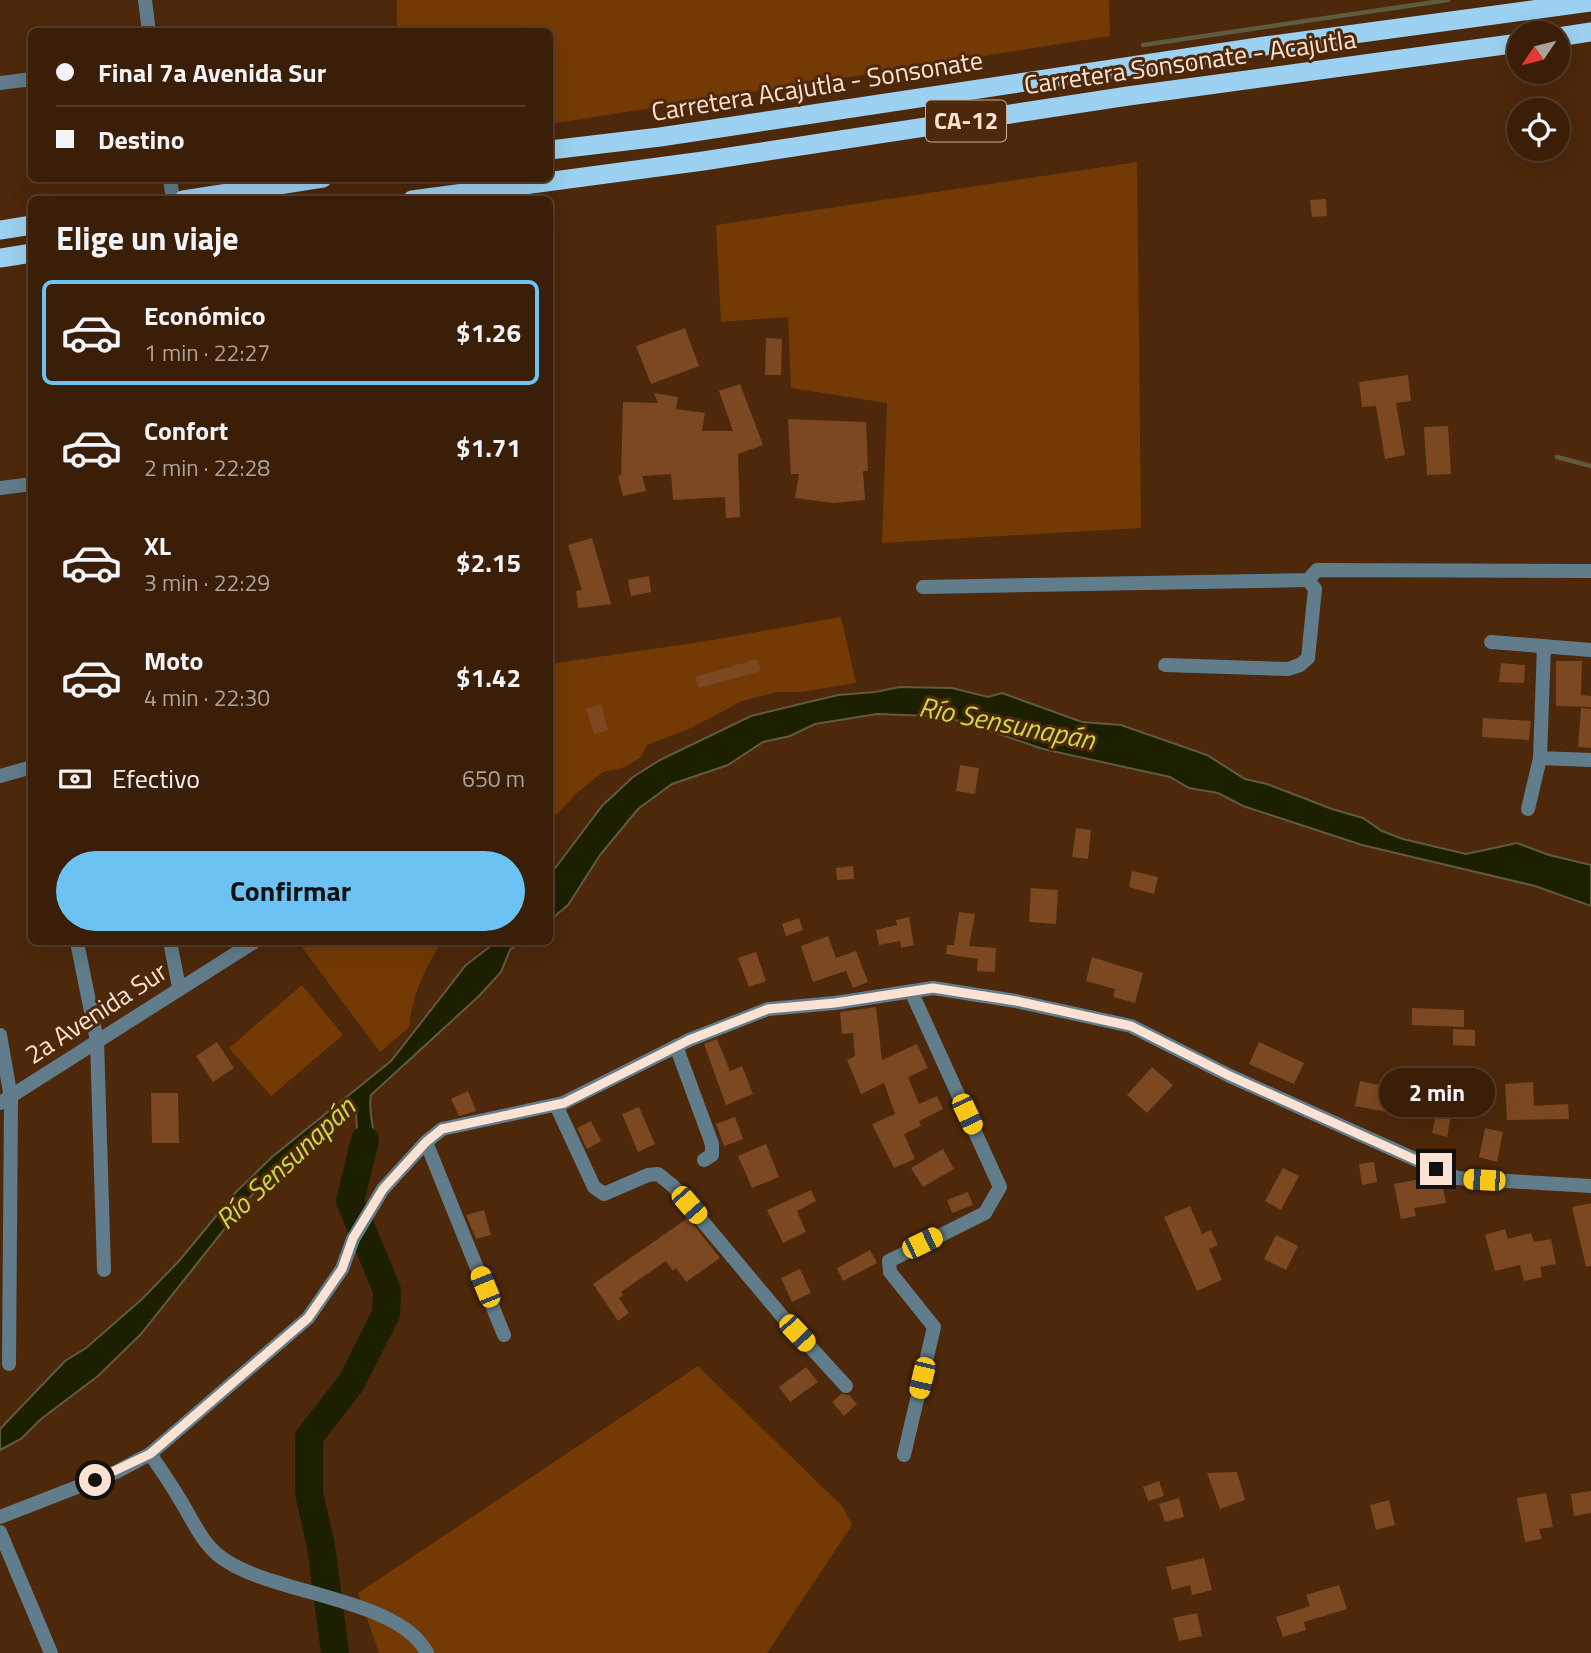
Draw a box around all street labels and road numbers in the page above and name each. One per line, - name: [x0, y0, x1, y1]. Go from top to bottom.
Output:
- street label: Carretera Sonsonate - Acajutla: [1021, 19, 1359, 104]
- street label: Carretera Acajutla - Sonsonate: [648, 40, 985, 131]
- road number: CA-12: [926, 100, 1006, 141]
- street label: 2a Avenida Sur: [17, 952, 175, 1073]

